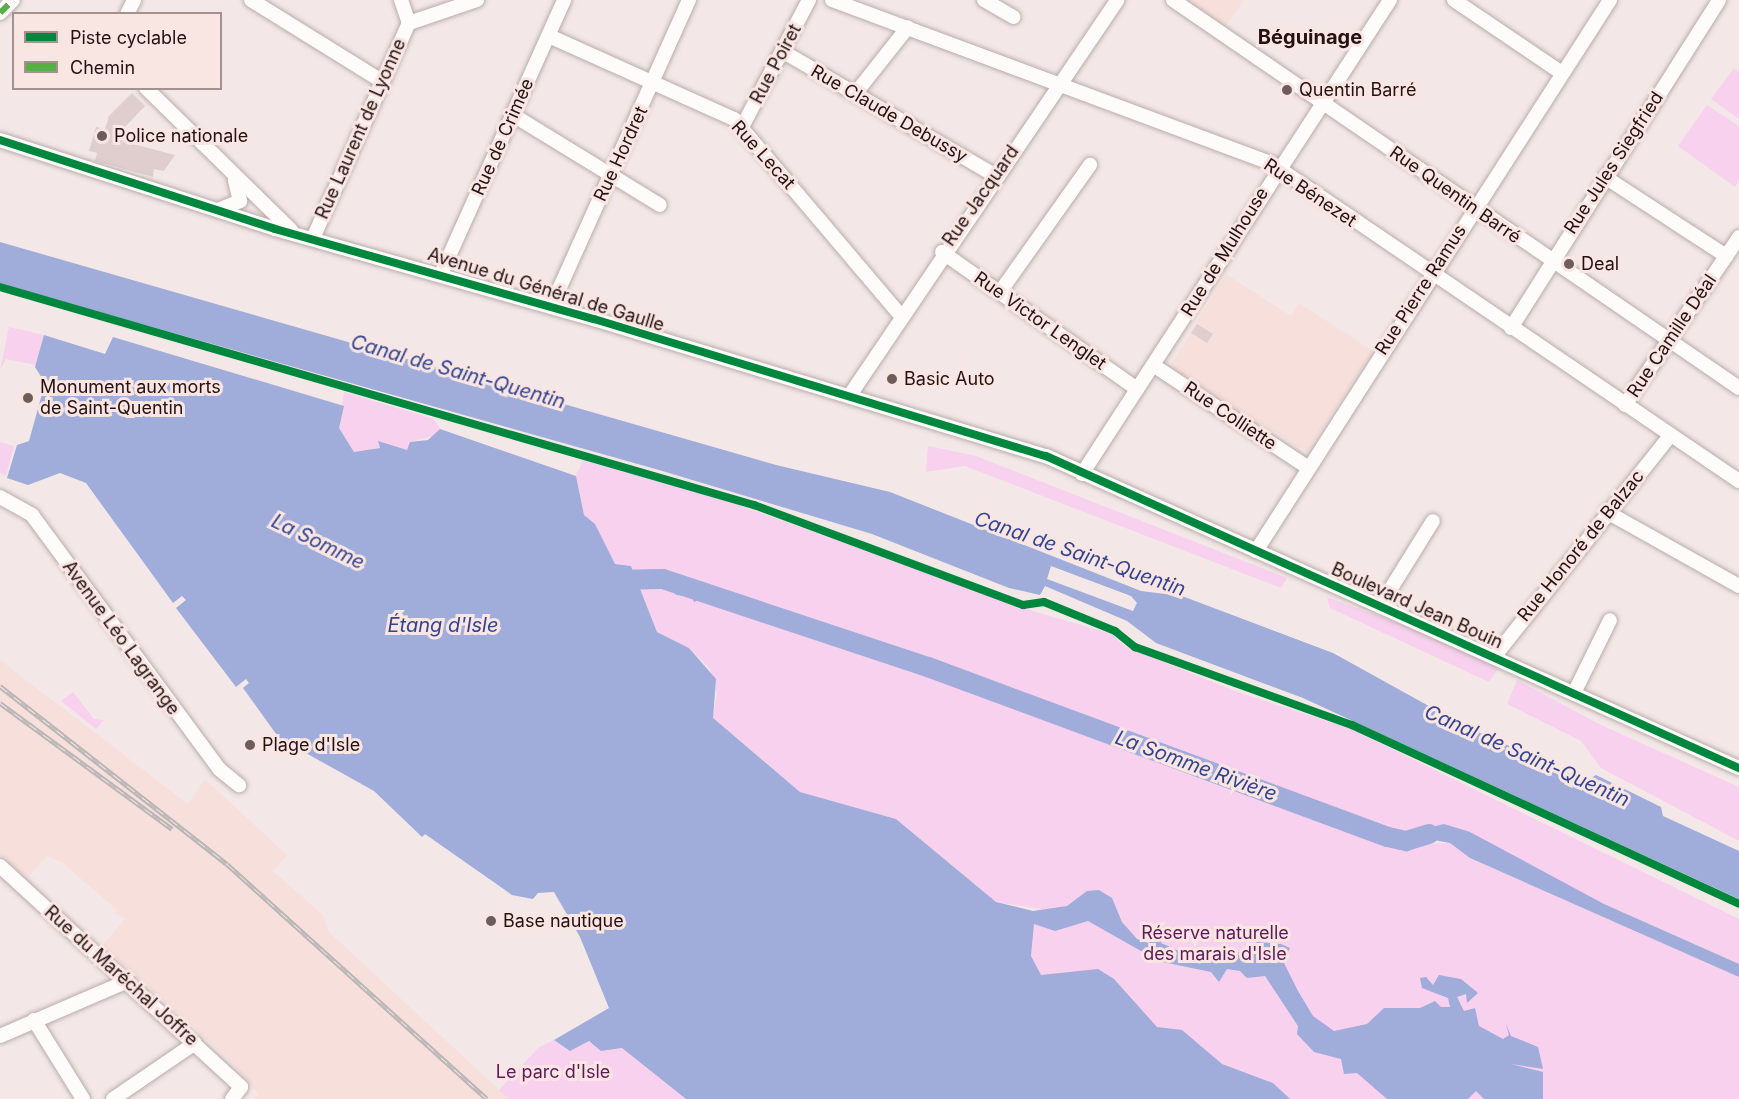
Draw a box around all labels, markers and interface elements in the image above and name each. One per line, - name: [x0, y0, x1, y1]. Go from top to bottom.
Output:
- legend: [12, 12, 222, 90]
- street label: Rue Poiret: [746, 20, 806, 108]
- district label: Béguinage: [1258, 25, 1362, 49]
- text: Piste cyclable: [70, 27, 187, 48]
- street label: Rue Laurent de Lyonne: [311, 35, 411, 223]
- text: Chemin: [70, 57, 135, 78]
- street label: Rue Claude Debussy: [807, 60, 971, 168]
- street label: Rue de Crimée: [468, 75, 538, 199]
- place label: Quentin Barré: [1299, 79, 1416, 101]
- marker: Quentin Barré: [1280, 83, 1294, 97]
- street label: Rue Jules Siegfried: [1560, 88, 1668, 238]
- street label: Rue Hordret: [590, 103, 652, 205]
- street label: Rue Lecat: [727, 116, 799, 194]
- place label: Police nationale: [114, 125, 248, 147]
- marker: Police nationale: [95, 129, 109, 143]
- street label: Rue Jacquard: [938, 142, 1024, 250]
- street label: Rue Quentin Barré: [1385, 142, 1525, 248]
- street label: Rue Bénezet: [1260, 154, 1360, 232]
- street label: Rue de Mulhouse: [1177, 184, 1273, 320]
- street label: Rue Pierre Ramus: [1371, 221, 1471, 359]
- street label: Avenue du Général de Gaulle: [425, 244, 667, 336]
- place label: Deal: [1581, 253, 1619, 275]
- marker: Deal: [1562, 257, 1576, 271]
- street label: Rue Victor Lenglet: [970, 267, 1110, 375]
- street label: Rue Camille Déal: [1623, 270, 1721, 402]
- water label: Canal de Saint-Quentin: [348, 330, 568, 414]
- place label: Basic Auto: [904, 368, 995, 390]
- marker: Basic Auto: [885, 372, 899, 386]
- place label: Monument aux morts de Saint-Quentin: [40, 377, 221, 420]
- street label: Rue Colliette: [1180, 377, 1280, 455]
- marker: Monument aux morts de Saint-Quentin: [21, 391, 35, 405]
- street label: Rue Honoré de Balzac: [1513, 466, 1649, 626]
- water label: Canal de Saint-Quentin: [971, 507, 1189, 601]
- water label: La Somme: [268, 509, 368, 575]
- street label: Avenue Léo Lagrange: [58, 557, 184, 719]
- street label: Boulevard Jean Bouin: [1328, 558, 1506, 654]
- water label: Étang d'Isle: [388, 613, 498, 637]
- water label: Canal de Saint-Quentin: [1421, 700, 1633, 812]
- water label: La Somme Rivière: [1112, 726, 1280, 806]
- place label: Plage d'Isle: [262, 734, 360, 756]
- marker: Plage d'Isle: [243, 738, 257, 752]
- street label: Rue du Maréchal Joffre: [40, 901, 202, 1051]
- place label: Base nautique: [503, 910, 624, 932]
- marker: Base nautique: [484, 914, 498, 928]
- park label: Réserve naturelle des marais d'Isle: [1141, 923, 1289, 966]
- park label: Le parc d'Isle: [496, 1061, 610, 1083]

